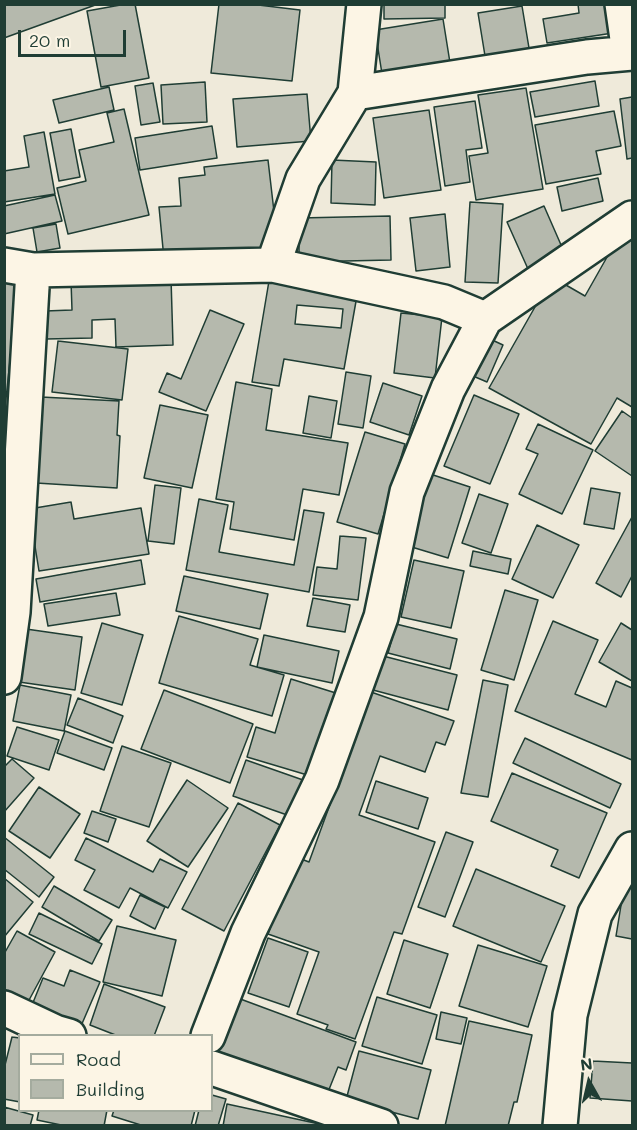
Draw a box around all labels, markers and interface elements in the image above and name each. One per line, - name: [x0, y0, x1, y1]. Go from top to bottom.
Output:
- scale bar: [21, 18, 129, 56]
- text: 20 m: [29, 28, 70, 52]
- legend: [18, 1034, 213, 1112]
- text: Road: [76, 1047, 121, 1071]
- north arrow: [559, 1052, 619, 1112]
- text: N: [579, 1052, 594, 1075]
- text: Building: [76, 1077, 144, 1101]

